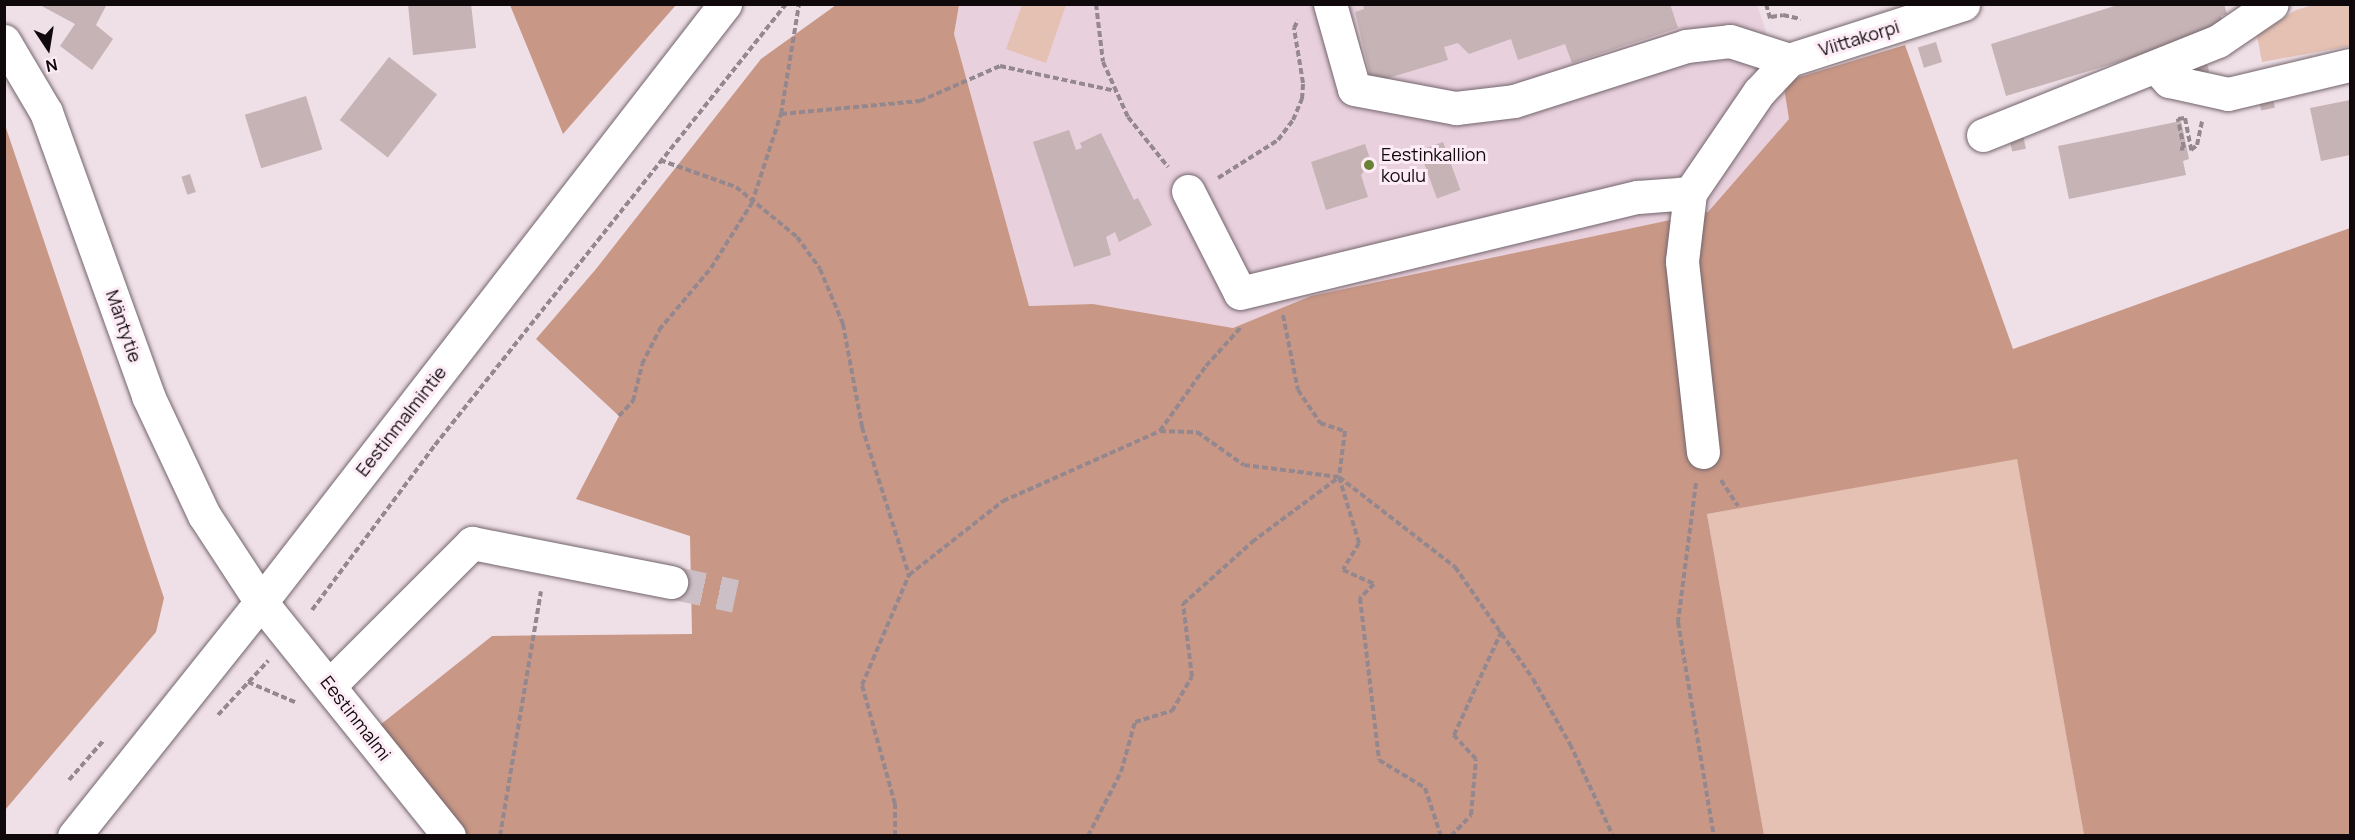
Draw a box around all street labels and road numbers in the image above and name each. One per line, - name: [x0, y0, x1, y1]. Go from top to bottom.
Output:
- street label: Viittakorpi: [1816, 16, 1902, 60]
- street label: Mäntytie: [102, 287, 146, 365]
- street label: Eestinmalmintie: [351, 362, 451, 480]
- street label: Eestinmalmi: [316, 671, 396, 765]

